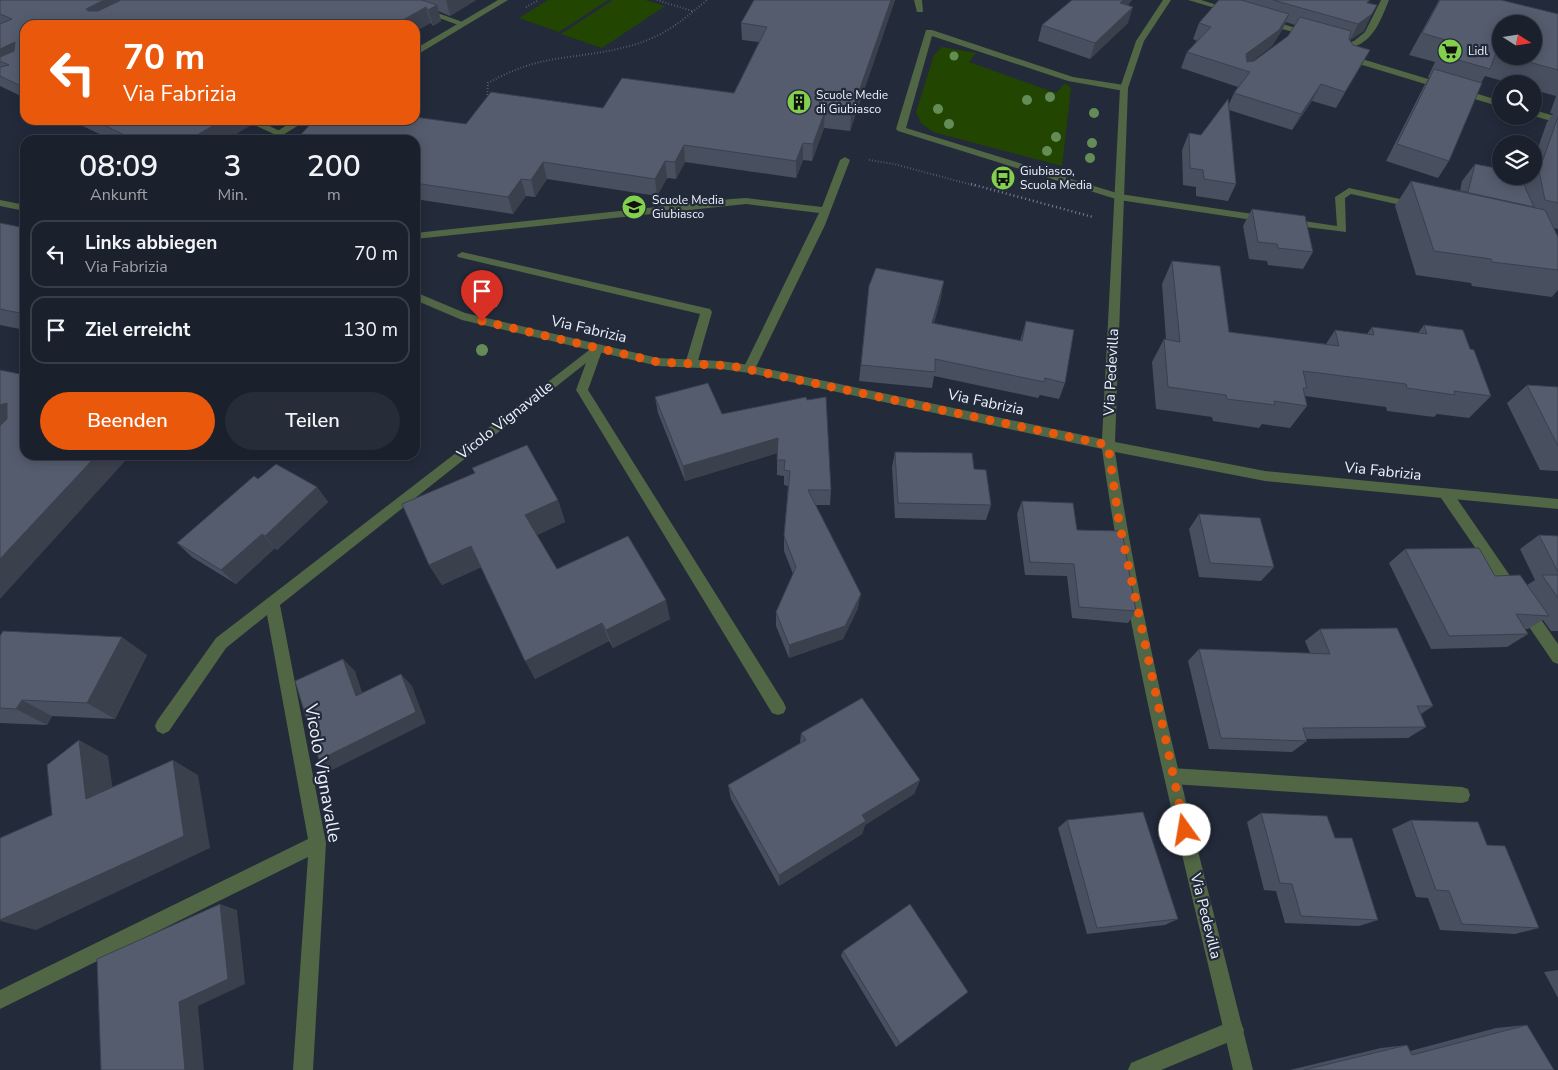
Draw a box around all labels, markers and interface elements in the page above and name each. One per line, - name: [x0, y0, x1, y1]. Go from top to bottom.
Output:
- north arrow: [1492, 15, 1542, 65]
- map controls: [1492, 15, 1542, 185]
- text: 70 m: [123, 34, 205, 81]
- supermarket icon: Lidl: [1437, 38, 1463, 64]
- icon: left: [40, 40, 105, 105]
- place label: Lidl: [1468, 43, 1488, 59]
- button: search: [1492, 75, 1542, 125]
- text: Via Fabrizia: [123, 79, 237, 109]
- place label: Scuole Medie di Giubiasco: [816, 87, 888, 117]
- building icon: Scuole Medie di Giubiasco: [786, 89, 812, 115]
- button: layers: [1492, 135, 1542, 185]
- text: 08:09: [79, 146, 158, 187]
- text: 3: [224, 146, 242, 187]
- text: 200: [307, 146, 361, 187]
- place label: Giubiasco, Scuola Media: [1020, 163, 1092, 193]
- bus stop icon: Giubiasco, Scuola Media: [990, 165, 1016, 191]
- text: Ankunft: [90, 184, 147, 206]
- text: Min.: [217, 184, 248, 206]
- text: m: [327, 184, 341, 206]
- place label: Scuole Media Giubiasco: [652, 192, 724, 222]
- school or university icon: Scuole Media Giubiasco: [621, 194, 647, 220]
- text: Links abbiegen: [85, 230, 217, 256]
- icon: left: [42, 240, 70, 268]
- text: 70 m: [354, 241, 398, 267]
- text: Via Fabrizia: [85, 256, 168, 278]
- pin: [461, 270, 503, 321]
- icon: arrive: [468, 277, 496, 305]
- street label: Via Fabrizia: [548, 310, 629, 347]
- icon: arrive: [42, 316, 70, 344]
- text: Ziel erreicht: [85, 317, 190, 343]
- text: 130 m: [343, 317, 398, 343]
- street label: Via Pedevilla: [1099, 328, 1123, 417]
- street label: Vicolo Vignavalle: [452, 376, 557, 464]
- street label: Via Fabrizia: [945, 384, 1026, 420]
- button: Beenden: [40, 392, 215, 450]
- button: Teilen: [225, 392, 400, 450]
- street label: Via Fabrizia: [1342, 457, 1423, 485]
- street label: Vicolo Vignavalle: [299, 701, 347, 844]
- position arrow: [1158, 803, 1210, 855]
- street label: Via Pedevilla: [1185, 870, 1226, 961]

